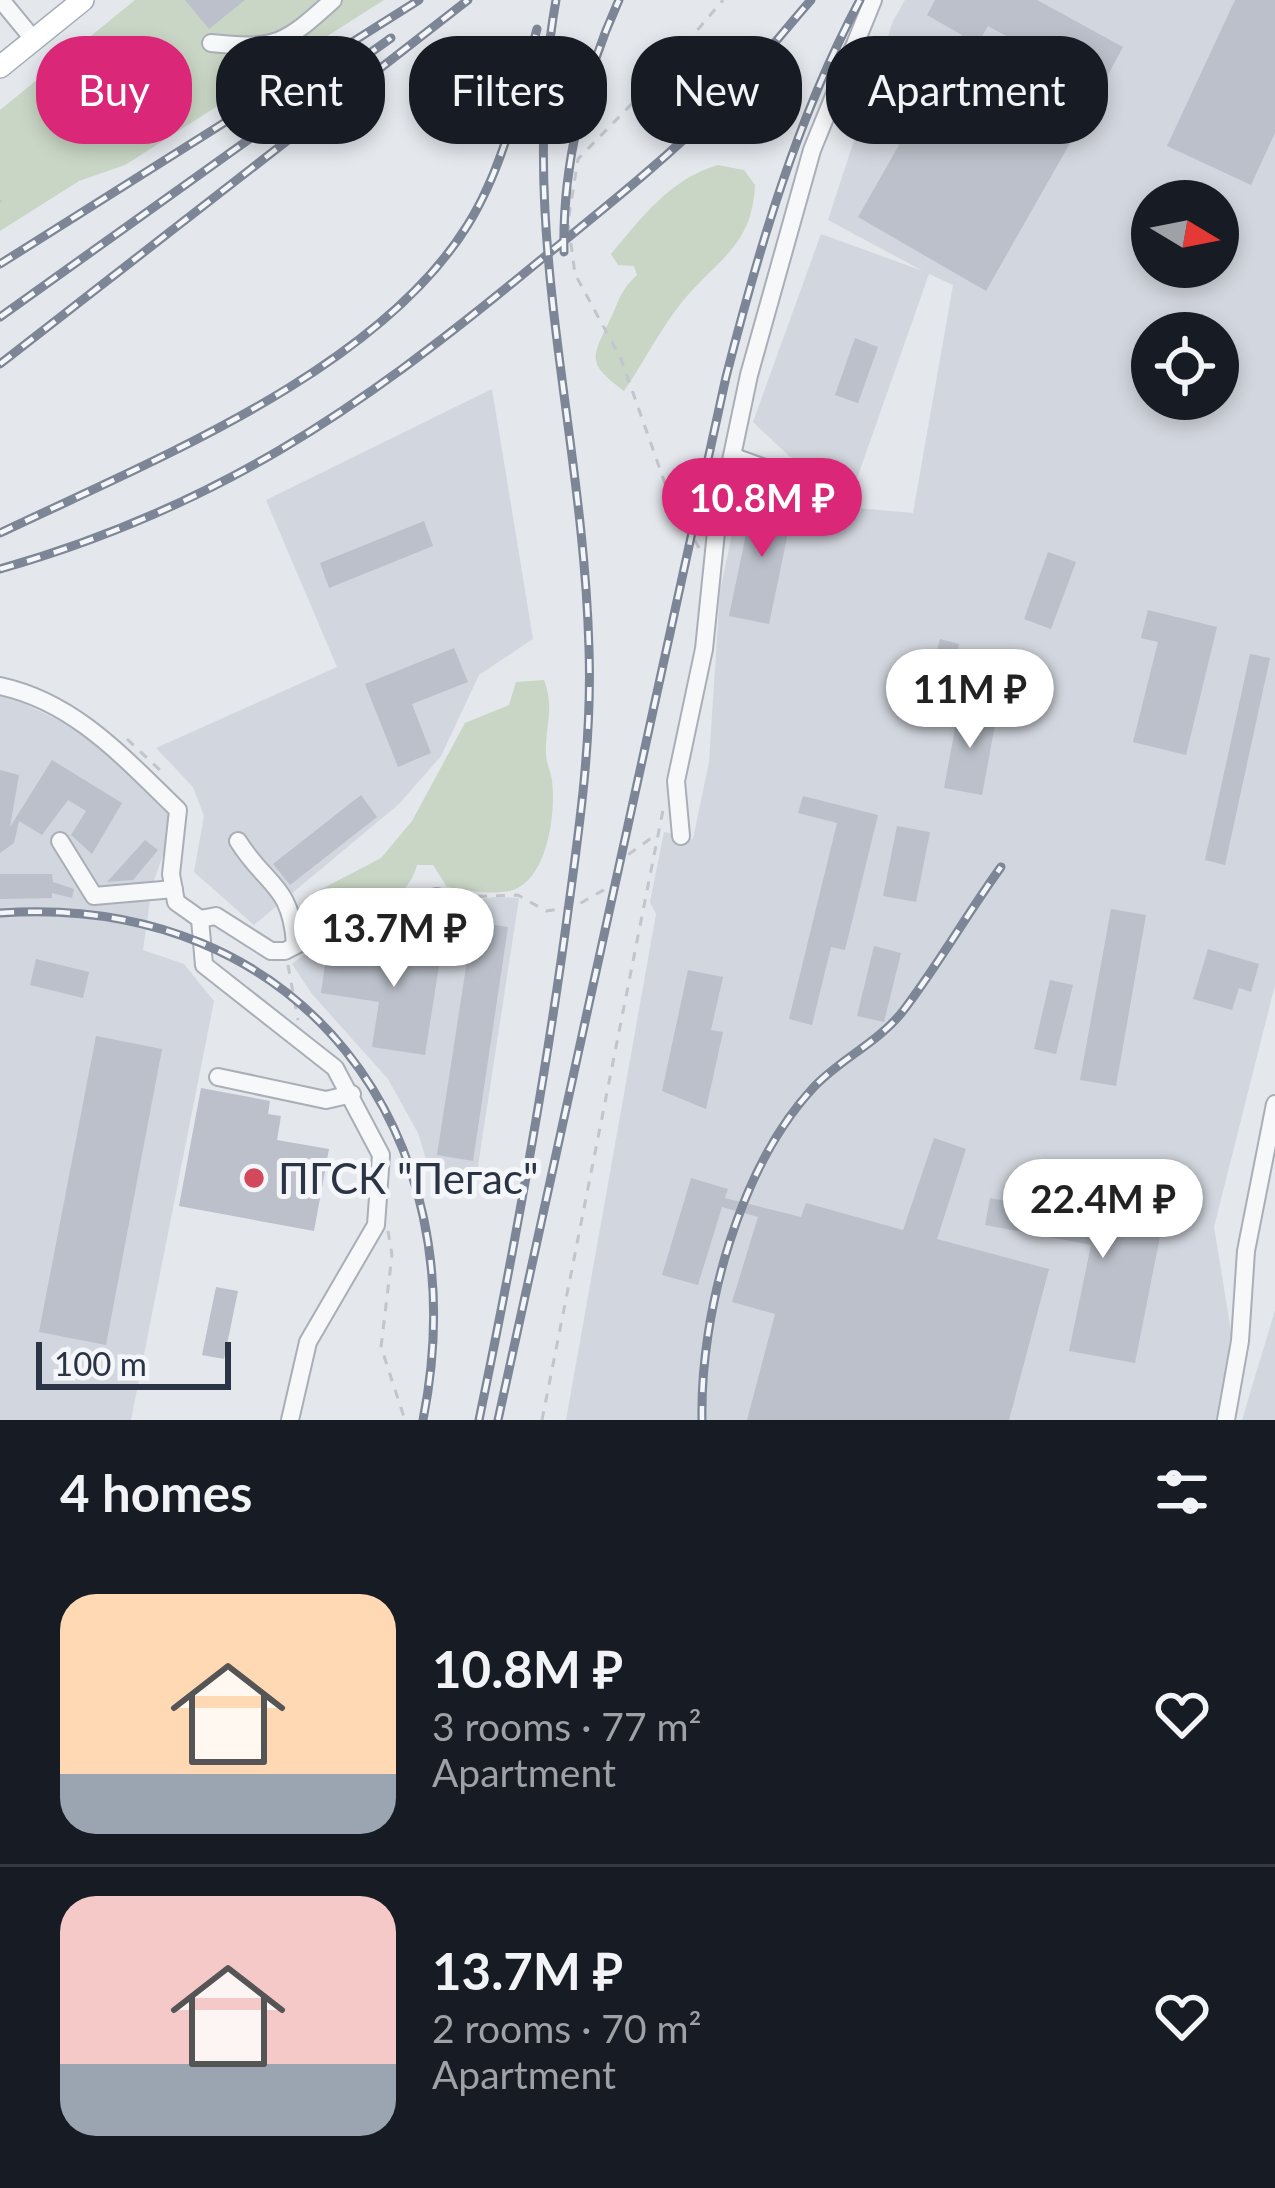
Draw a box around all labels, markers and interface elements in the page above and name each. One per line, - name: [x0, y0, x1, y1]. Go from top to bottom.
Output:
- chip: Buy: [36, 36, 192, 144]
- chip: Rent: [216, 36, 385, 144]
- chip: Filters: [409, 36, 607, 144]
- chip: New: [631, 36, 802, 144]
- chip: Apartment: [826, 36, 1108, 144]
- north arrow: [1131, 180, 1239, 288]
- map controls: [1131, 180, 1239, 420]
- button: locate: [1131, 312, 1239, 420]
- pin: 10.8M ₽: [651, 458, 873, 560]
- text: 10.8M ₽: [689, 474, 835, 520]
- pin: 11M ₽: [886, 649, 1054, 751]
- text: 11M ₽: [913, 665, 1027, 711]
- pin: 13.7M ₽: [283, 888, 505, 990]
- text: 13.7M ₽: [321, 904, 467, 950]
- place label: ПГСК "Пегас": [278, 1153, 539, 1203]
- pin: 22.4M ₽: [992, 1159, 1214, 1261]
- marker: ПГСК "Пегас": [241, 1165, 267, 1191]
- text: 22.4M ₽: [1030, 1175, 1176, 1221]
- scale bar: [36, 1336, 231, 1389]
- text: 100 m: [54, 1343, 147, 1383]
- icon: filters: [1149, 1459, 1215, 1525]
- text: 4 homes: [60, 1462, 252, 1523]
- text: 10.8M ₽: [432, 1638, 623, 1699]
- icon: home: [156, 1642, 300, 1786]
- icon: heart: [1149, 1681, 1215, 1747]
- text: 3 rooms · 77 m²: [432, 1703, 702, 1749]
- text: Apartment: [432, 1749, 616, 1795]
- text: 13.7M ₽: [432, 1940, 623, 2001]
- icon: home: [156, 1944, 300, 2088]
- icon: heart: [1149, 1983, 1215, 2049]
- text: 2 rooms · 70 m²: [432, 2005, 702, 2051]
- text: Apartment: [432, 2051, 616, 2097]

